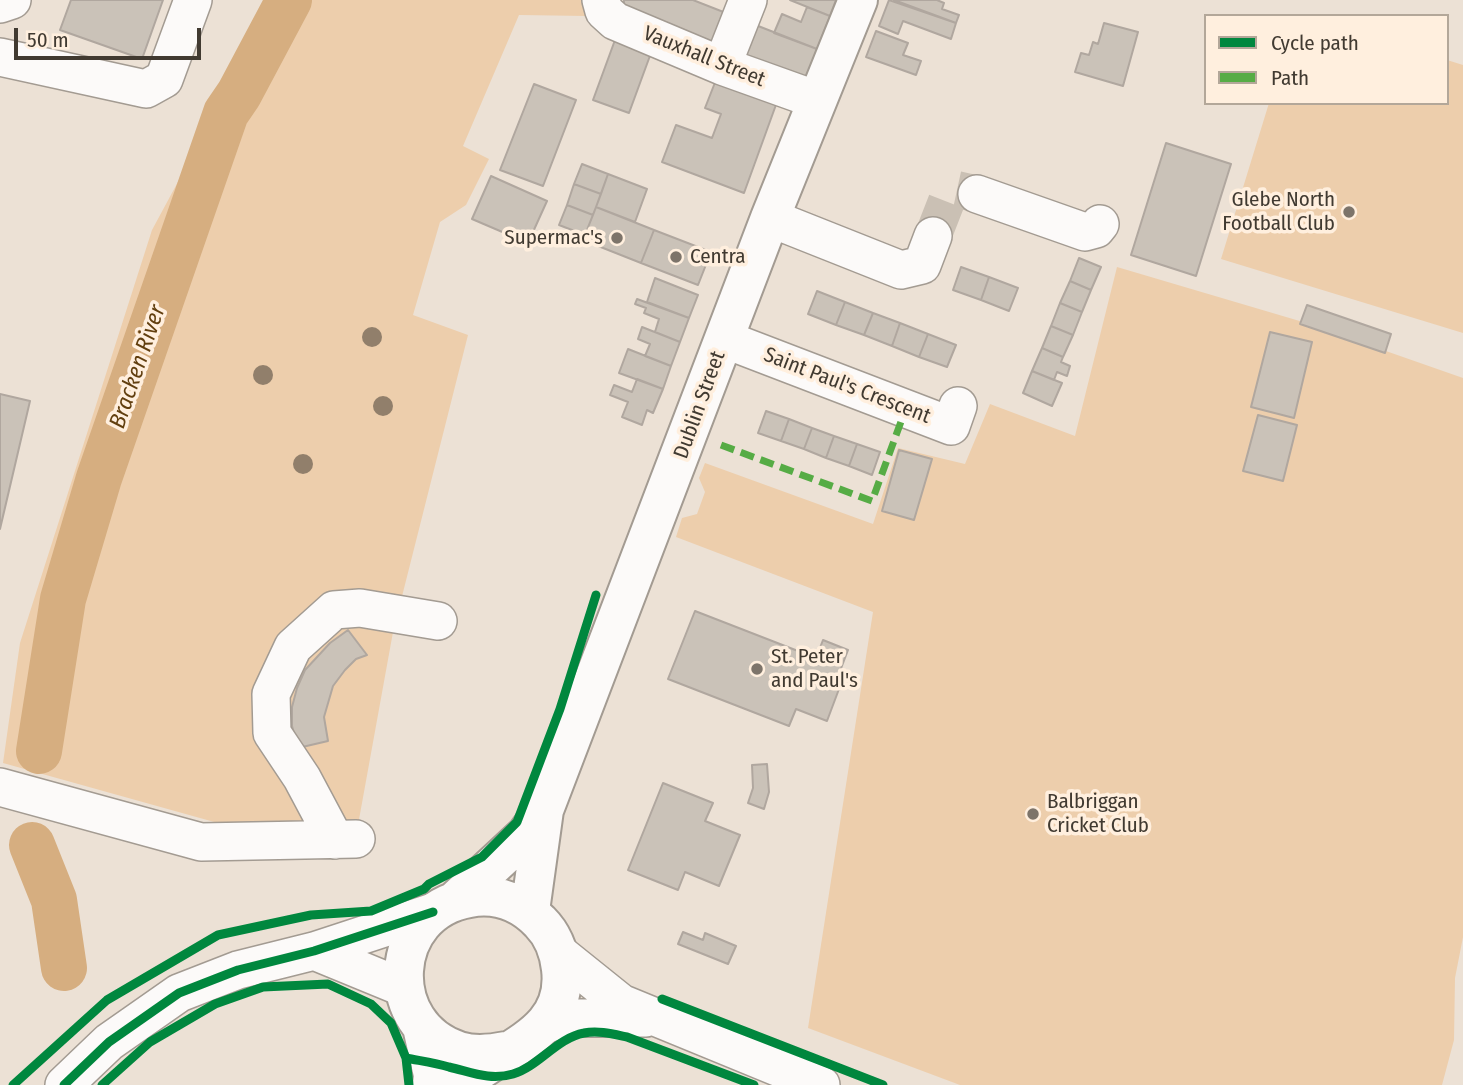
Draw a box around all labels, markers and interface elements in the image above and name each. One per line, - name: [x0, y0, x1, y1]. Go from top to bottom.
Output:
- scale bar: [18, 14, 205, 58]
- legend: [1204, 14, 1449, 105]
- street label: Vauxhall Street: [639, 21, 769, 93]
- text: 50 m: [27, 27, 69, 53]
- text: Cycle path: [1271, 30, 1359, 56]
- text: Path: [1271, 65, 1309, 91]
- place label: Glebe North Football Club: [1222, 187, 1335, 237]
- marker: Glebe North Football Club: [1341, 204, 1357, 220]
- place label: Supermac's: [504, 225, 603, 251]
- marker: Supermac's: [609, 230, 625, 246]
- place label: Centra: [690, 244, 746, 270]
- marker: Centra: [668, 249, 684, 265]
- water label: Bracken River: [104, 302, 172, 432]
- street label: Saint Paul's Crescent: [760, 343, 934, 429]
- street label: Dublin Street: [669, 348, 731, 462]
- place label: St. Peter and Paul's: [771, 644, 858, 694]
- marker: St. Peter and Paul's: [749, 661, 765, 677]
- place label: Balbriggan Cricket Club: [1047, 789, 1149, 839]
- marker: Balbriggan Cricket Club: [1025, 806, 1041, 822]

